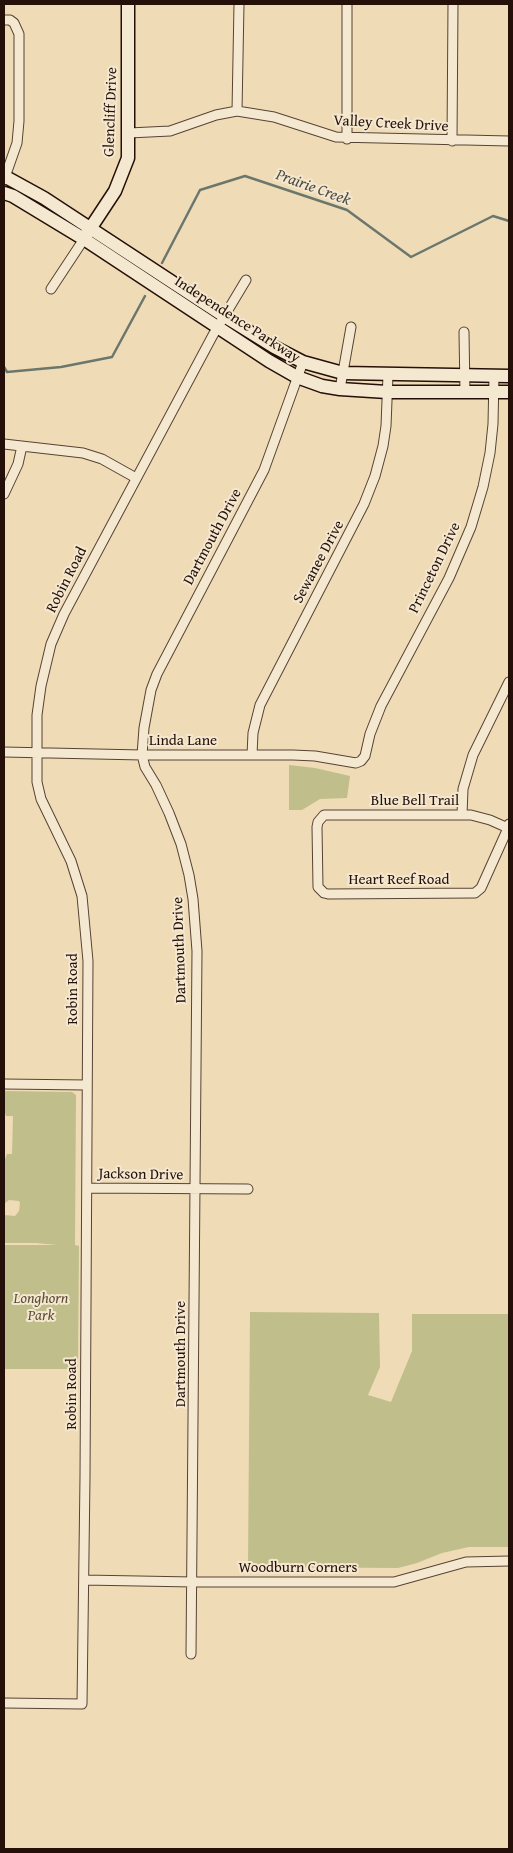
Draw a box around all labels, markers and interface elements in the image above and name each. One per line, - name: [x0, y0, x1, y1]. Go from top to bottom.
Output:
- street label: Glencliff Drive: [100, 67, 122, 157]
- street label: Valley Creek Drive: [333, 112, 449, 136]
- water label: Prairie Creek: [273, 166, 353, 210]
- street label: Independence Parkway: [171, 273, 303, 367]
- street label: Dartmouth Drive: [180, 486, 246, 588]
- street label: Sewanee Drive: [290, 517, 348, 607]
- street label: Princeton Drive: [405, 520, 465, 616]
- street label: Robin Road: [43, 544, 91, 616]
- street label: Linda Lane: [149, 732, 217, 750]
- street label: Blue Bell Trail: [371, 792, 459, 810]
- street label: Heart Reef Road: [348, 871, 450, 889]
- street label: Dartmouth Drive: [169, 897, 191, 1003]
- street label: Robin Road: [64, 953, 82, 1025]
- street label: Jackson Drive: [98, 1165, 184, 1185]
- park label: Longhorn Park: [14, 1290, 68, 1325]
- street label: Dartmouth Drive: [172, 1301, 190, 1407]
- street label: Robin Road: [63, 1358, 81, 1430]
- street label: Woodburn Corners: [239, 1559, 357, 1577]

